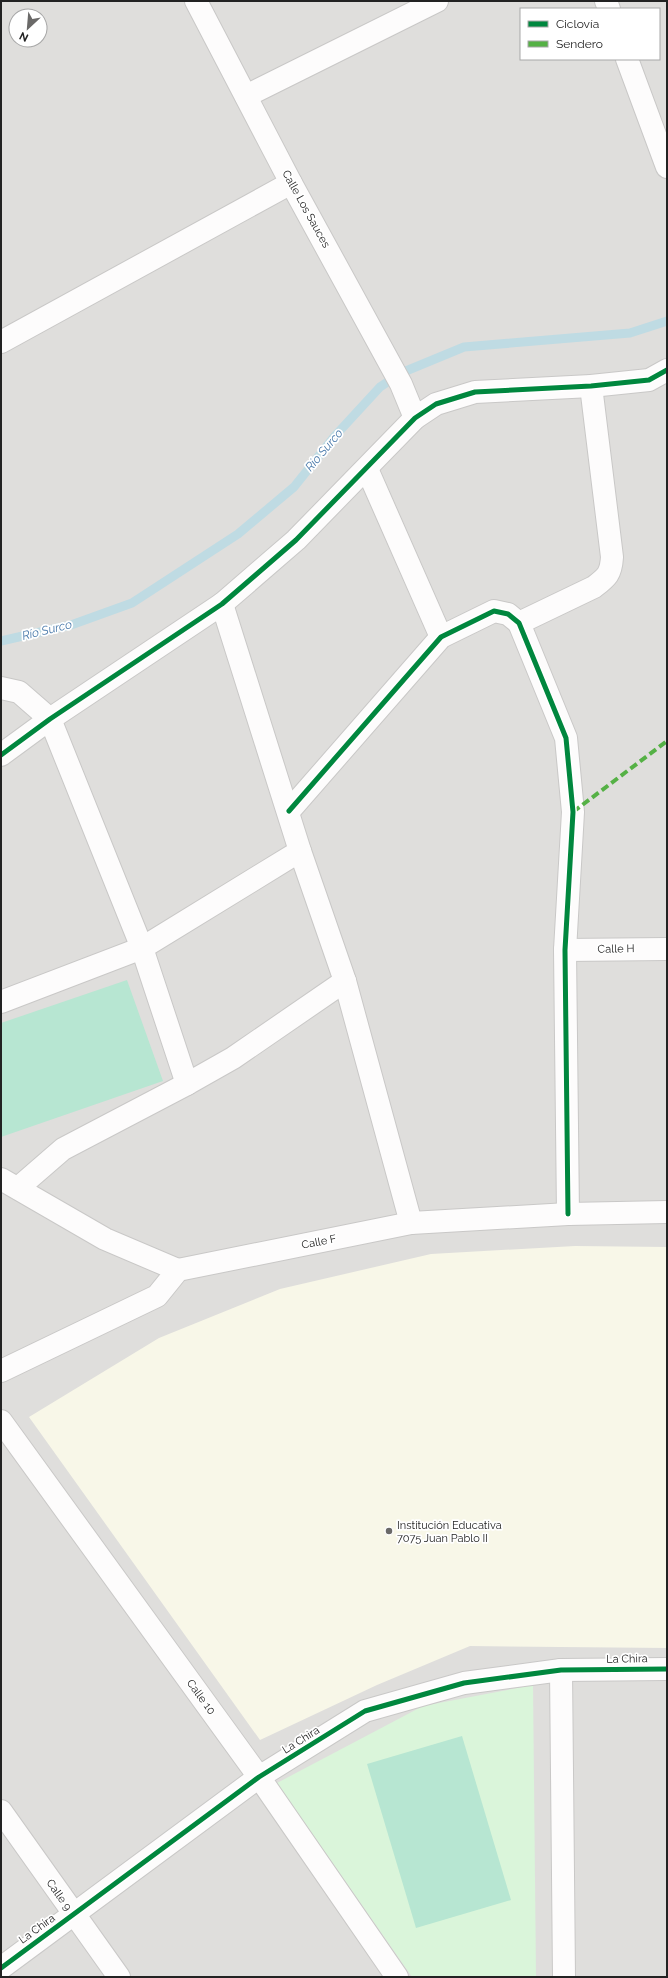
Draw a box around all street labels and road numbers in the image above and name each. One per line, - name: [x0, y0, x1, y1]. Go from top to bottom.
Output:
- street label: Calle Los Sauces: [279, 168, 333, 250]
- street label: Calle H: [597, 942, 635, 956]
- street label: Calle F: [300, 1232, 338, 1252]
- street label: La Chira: [606, 1652, 648, 1666]
- street label: Calle 10: [184, 1677, 218, 1717]
- street label: La Chira: [280, 1724, 322, 1756]
- street label: Calle 9: [44, 1877, 74, 1913]
- street label: La Chira: [16, 1912, 58, 1946]

